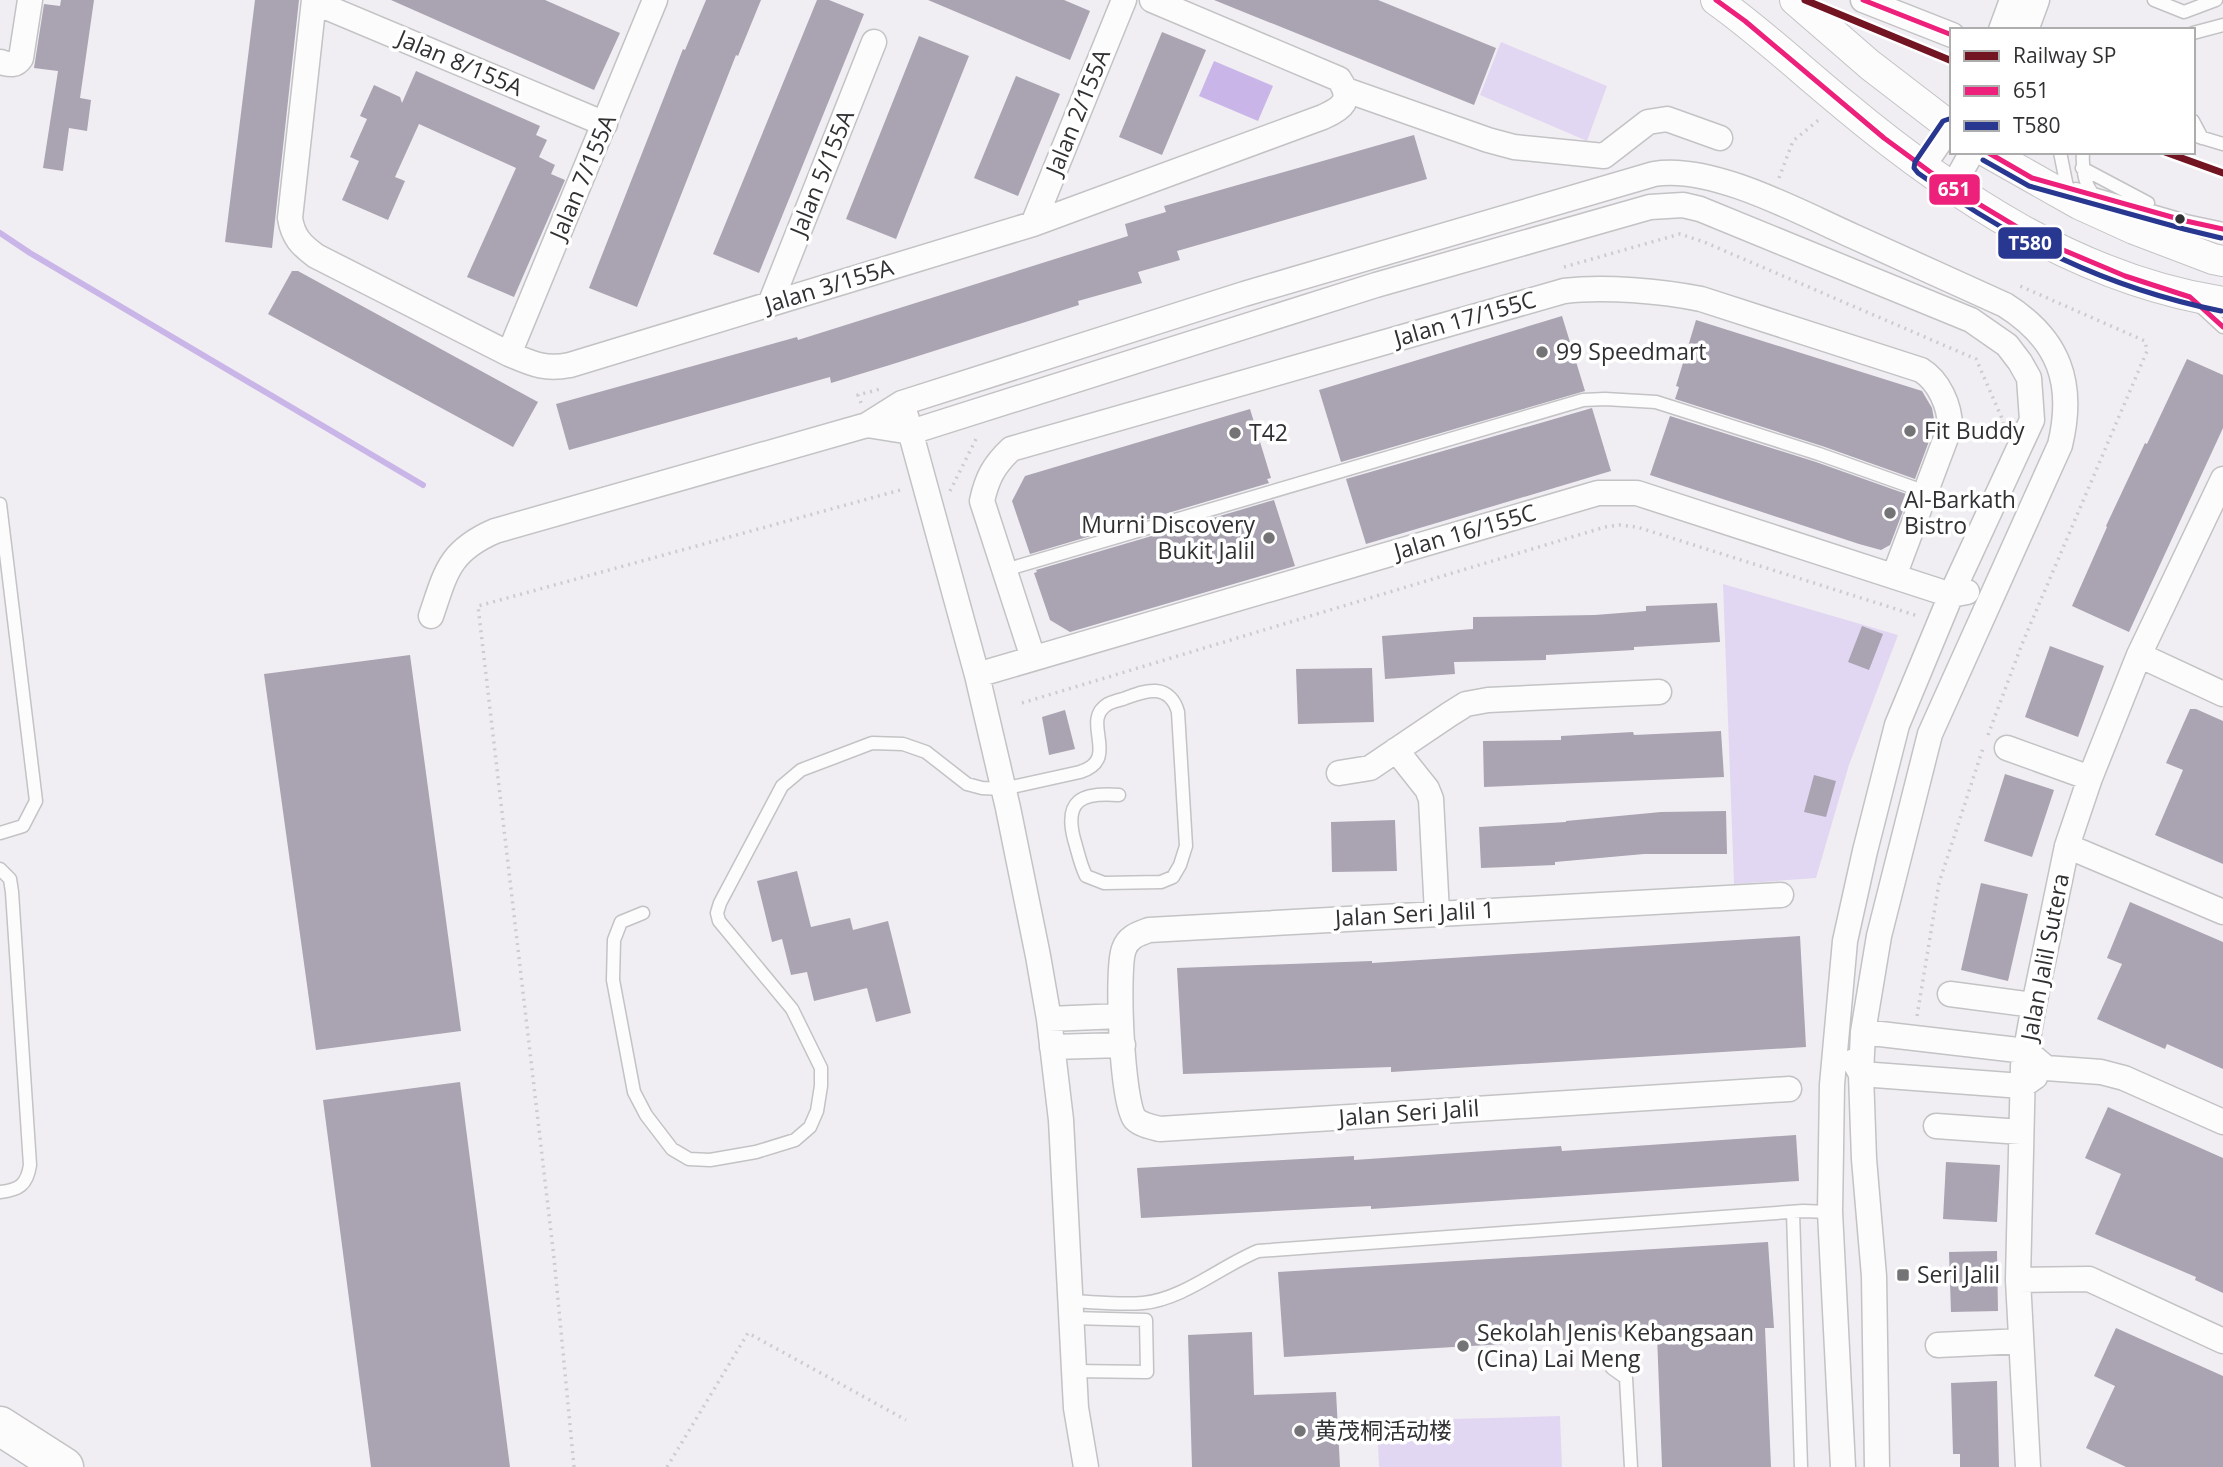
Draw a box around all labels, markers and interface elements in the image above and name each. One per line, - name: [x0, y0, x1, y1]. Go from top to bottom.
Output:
- street label: Jalan 8/155A: [391, 21, 528, 103]
- legend: [1950, 28, 2195, 154]
- text: Railway SP: [2013, 41, 2116, 69]
- street label: Jalan 2/155A: [1037, 43, 1117, 181]
- text: 651: [2013, 76, 2049, 104]
- street label: Jalan 5/155A: [781, 104, 861, 242]
- street label: Jalan 7/155A: [541, 109, 623, 246]
- text: T580: [2013, 111, 2061, 139]
- line badge: 651: [1928, 173, 1981, 206]
- text: 651: [1938, 176, 1970, 202]
- unlabelled marker: [2173, 212, 2187, 226]
- line badge: T580: [1997, 226, 2063, 260]
- text: T580: [2008, 230, 2052, 256]
- street label: Jalan 3/155A: [758, 250, 898, 320]
- street label: Jalan 17/155C: [1388, 282, 1539, 354]
- place label: 99 Speedmart: [1556, 335, 1707, 367]
- marker: 99 Speedmart: [1534, 344, 1550, 360]
- place label: Fit Buddy: [1924, 414, 2025, 446]
- place label: T42: [1249, 416, 1288, 448]
- marker: Fit Buddy: [1902, 423, 1918, 439]
- marker: T42: [1227, 425, 1243, 441]
- place label: Al-Barkath Bistro: [1904, 483, 2016, 541]
- street label: Jalan 16/155C: [1388, 495, 1539, 567]
- marker: Al-Barkath Bistro: [1882, 505, 1898, 521]
- place label: Murni Discovery Bukit Jalil: [1081, 508, 1255, 566]
- marker: Murni Discovery Bukit Jalil: [1261, 530, 1277, 546]
- street label: Jalan Jalil Sutera: [2012, 870, 2076, 1045]
- street label: Jalan Seri Jalil 1: [1332, 893, 1496, 933]
- street label: Jalan Seri Jalil: [1336, 1091, 1480, 1133]
- place label: Seri Jalil: [1917, 1258, 2000, 1290]
- marker: Seri Jalil: [1895, 1267, 1911, 1283]
- place label: Sekolah Jenis Kebangsaan (Cina) Lai Meng: [1477, 1316, 1754, 1374]
- marker: Sekolah Jenis Kebangsaan (Cina) Lai Meng: [1455, 1338, 1471, 1354]
- place label: 黄茂桐活动楼: [1314, 1414, 1452, 1446]
- marker: 黄茂桐活动楼: [1292, 1423, 1308, 1439]

